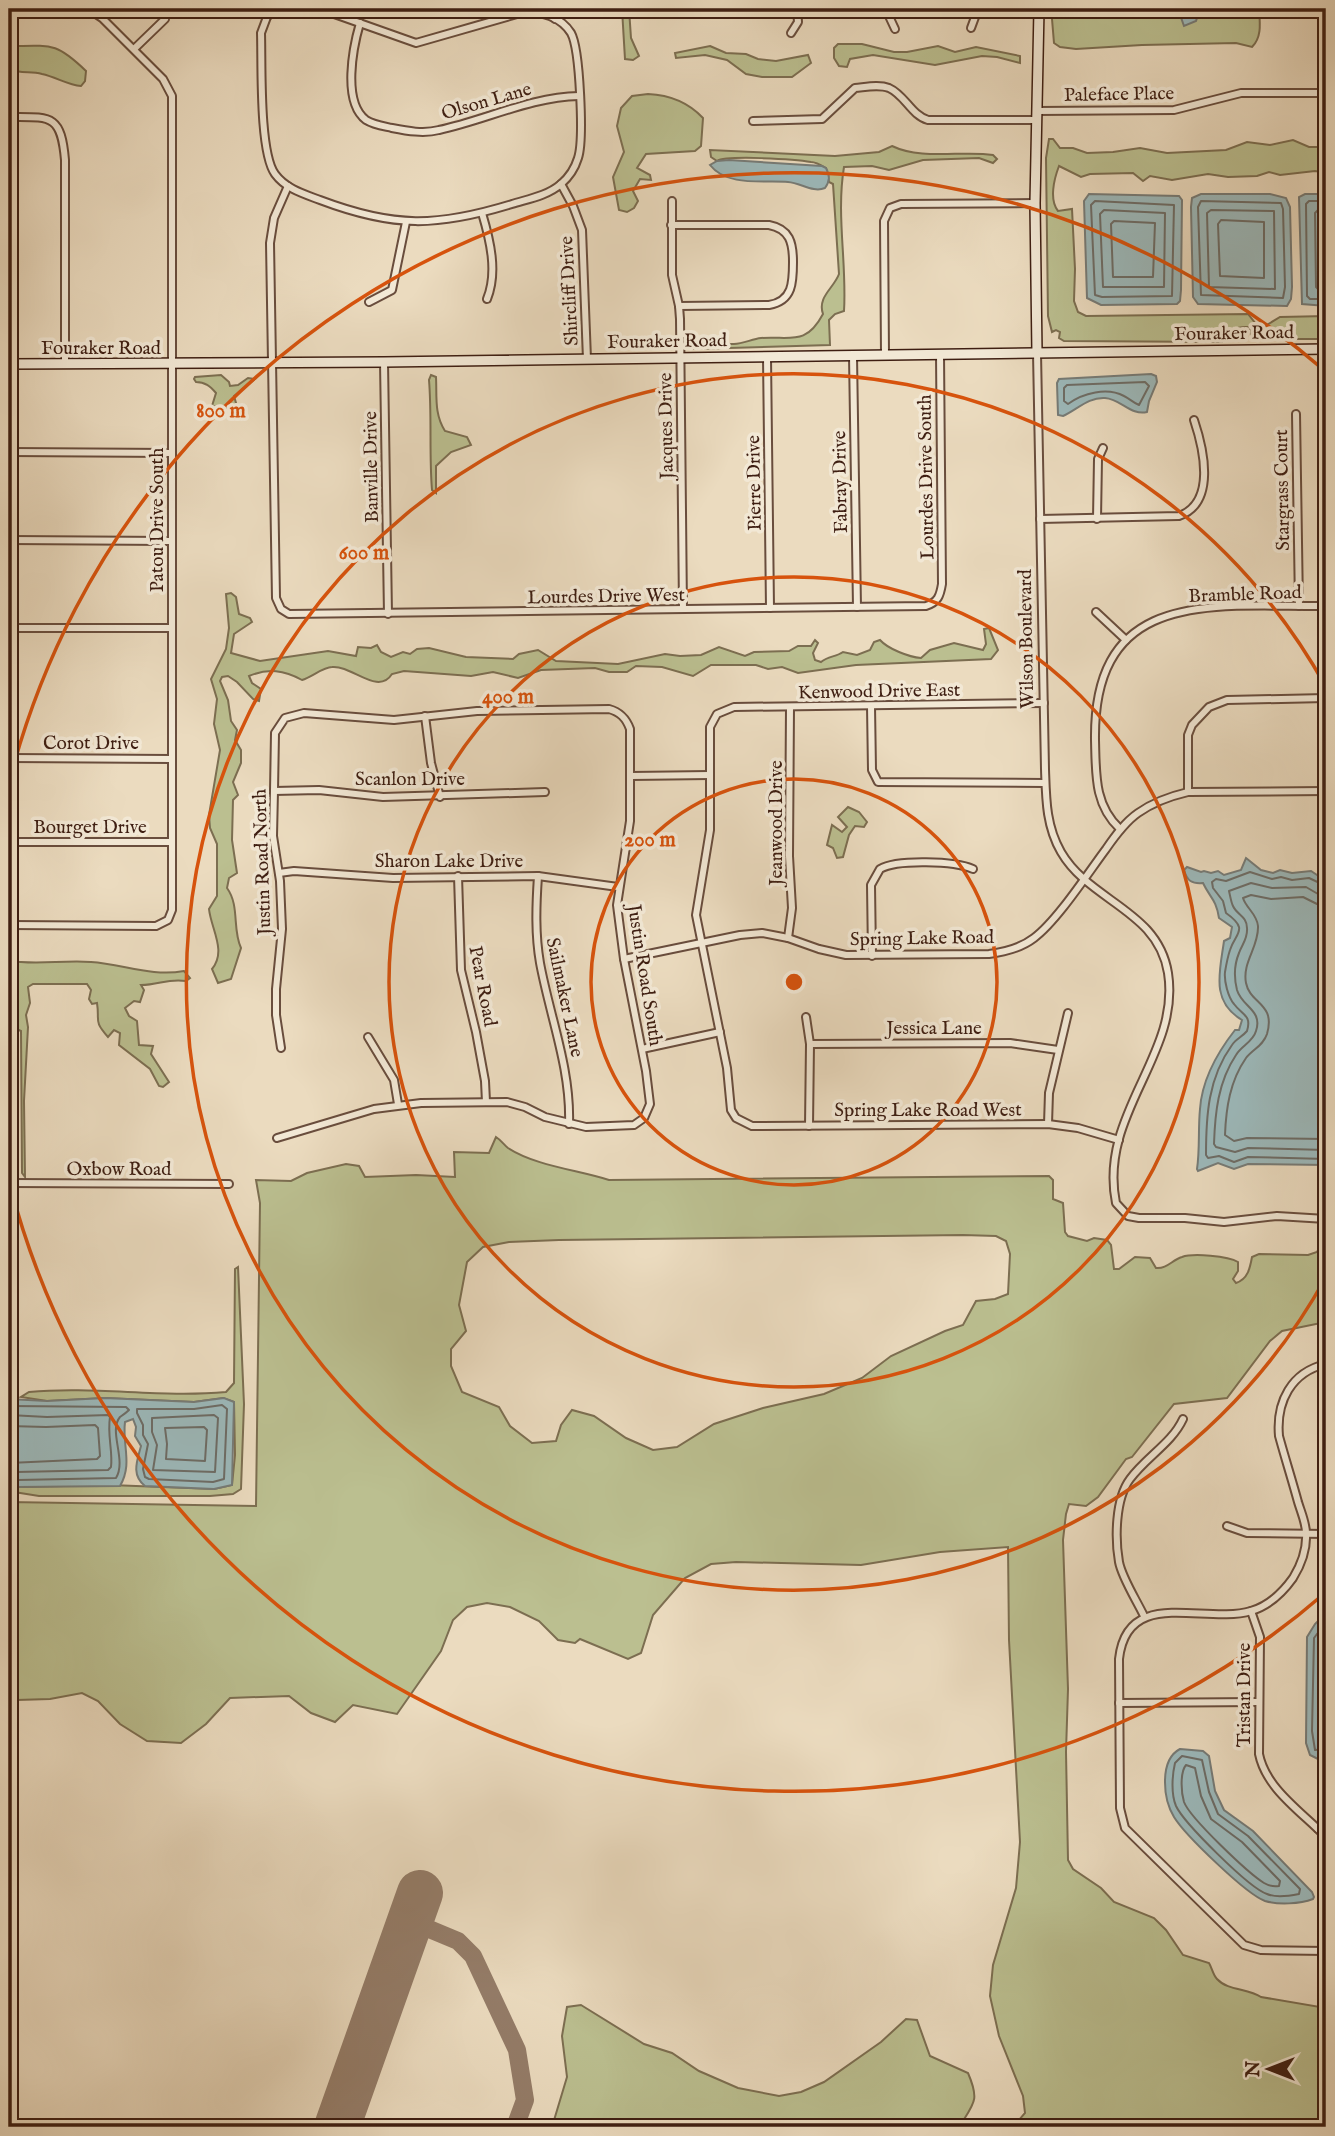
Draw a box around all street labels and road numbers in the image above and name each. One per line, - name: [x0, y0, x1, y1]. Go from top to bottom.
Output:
- street label: Olson Lane: [439, 78, 535, 126]
- street label: Paleface Place: [1064, 82, 1175, 108]
- street label: Shircliff Drive: [555, 235, 585, 346]
- street label: Fouraker Road: [1174, 321, 1295, 347]
- street label: Fouraker Road: [607, 329, 728, 355]
- street label: Fouraker Road: [41, 337, 162, 361]
- street label: Jacques Drive: [654, 372, 680, 482]
- street label: Lourdes Drive South: [914, 394, 940, 560]
- street label: Banville Drive: [359, 411, 385, 523]
- street label: Stargrass Court: [1270, 429, 1296, 551]
- street label: Fabray Drive: [828, 430, 854, 534]
- street label: Pierre Drive: [742, 435, 768, 531]
- street label: Patou Drive South: [146, 448, 170, 592]
- street label: Wilson Boulevard: [1014, 568, 1040, 709]
- street label: Bramble Road: [1188, 581, 1303, 609]
- street label: Lourdes Drive West: [527, 584, 686, 610]
- street label: Kenwood Drive East: [798, 679, 961, 705]
- street label: Corot Drive: [43, 732, 139, 756]
- street label: Jeanwood Drive: [765, 760, 789, 888]
- street label: Scanlon Drive: [355, 768, 465, 792]
- street label: Justin Road North: [248, 788, 278, 938]
- street label: Bourget Drive: [33, 816, 147, 840]
- street label: Sharon Lake Drive: [375, 850, 523, 874]
- street label: Justin Road South: [621, 901, 667, 1048]
- street label: Spring Lake Road: [850, 926, 995, 952]
- street label: Sailmaker Lane: [540, 935, 588, 1060]
- street label: Pear Road: [462, 944, 502, 1030]
- street label: Jessica Lane: [884, 1017, 982, 1041]
- street label: Spring Lake Road West: [834, 1099, 1022, 1123]
- street label: Oxbow Road: [67, 1158, 172, 1182]
- street label: Tristan Drive: [1233, 1643, 1257, 1747]

